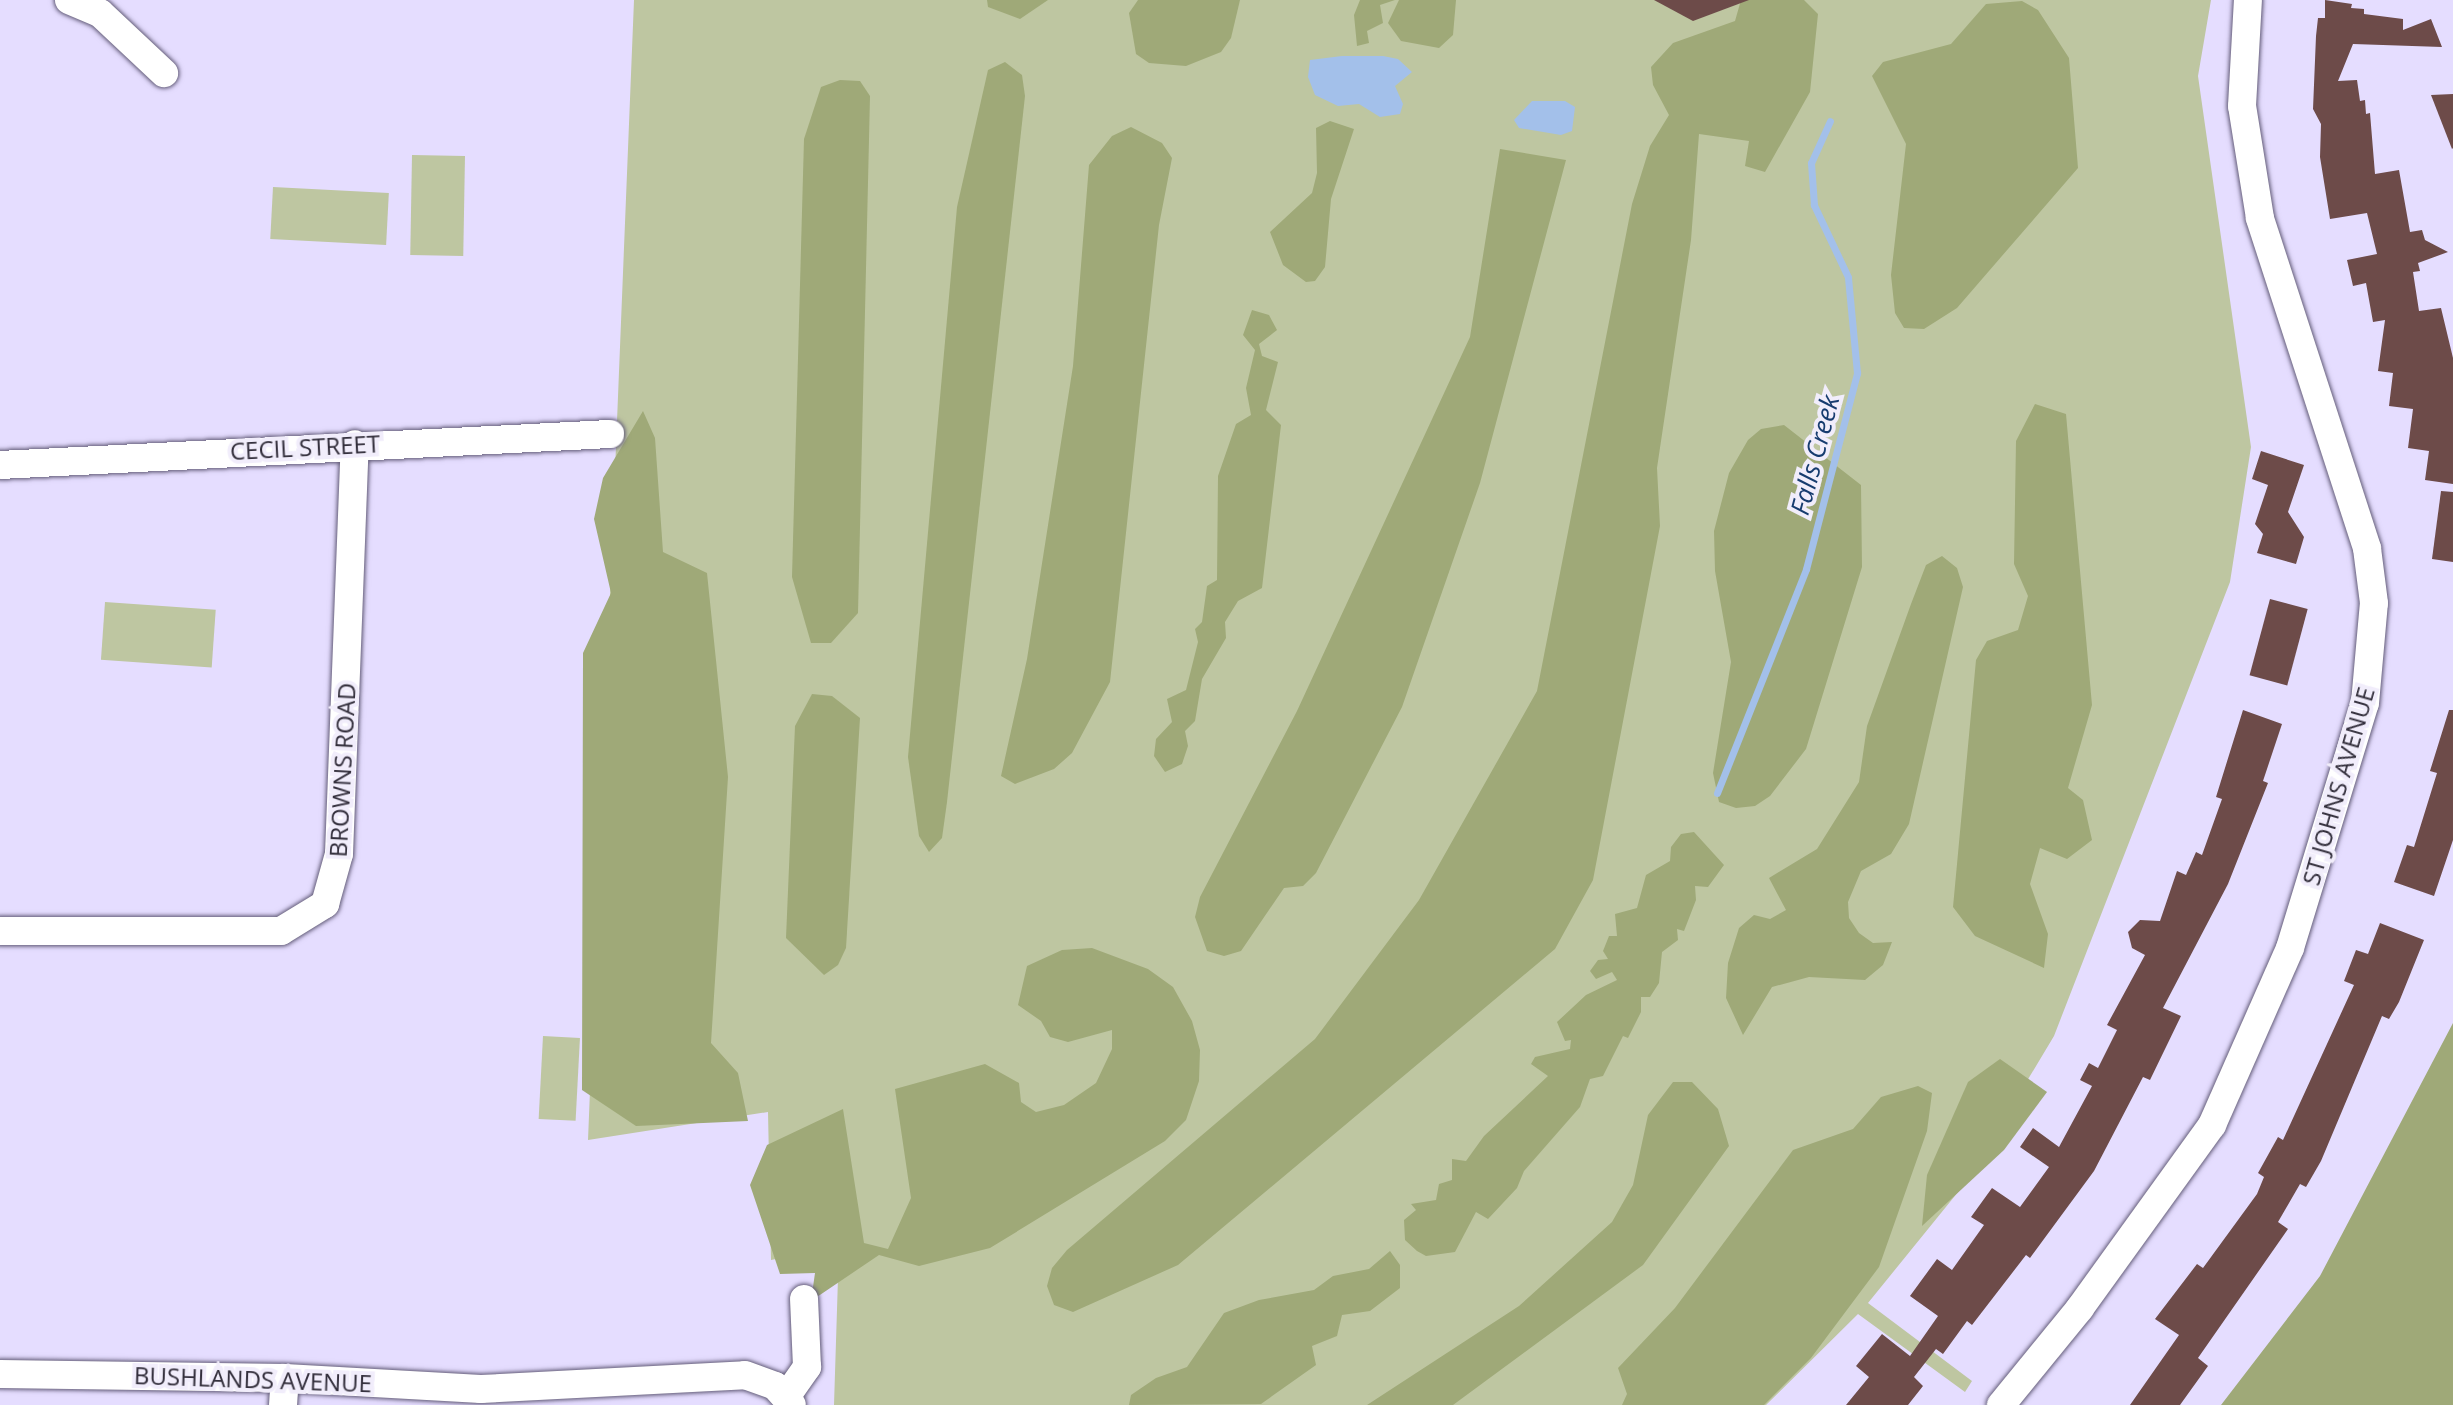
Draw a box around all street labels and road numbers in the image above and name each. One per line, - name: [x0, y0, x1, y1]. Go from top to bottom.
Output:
- street label: CECIL STREET: [229, 429, 381, 465]
- street label: BROWNS ROAD: [323, 682, 361, 858]
- street label: ST JOHNS AVENUE: [2296, 684, 2380, 888]
- street label: BUSHLANDS AVENUE: [133, 1360, 373, 1398]

